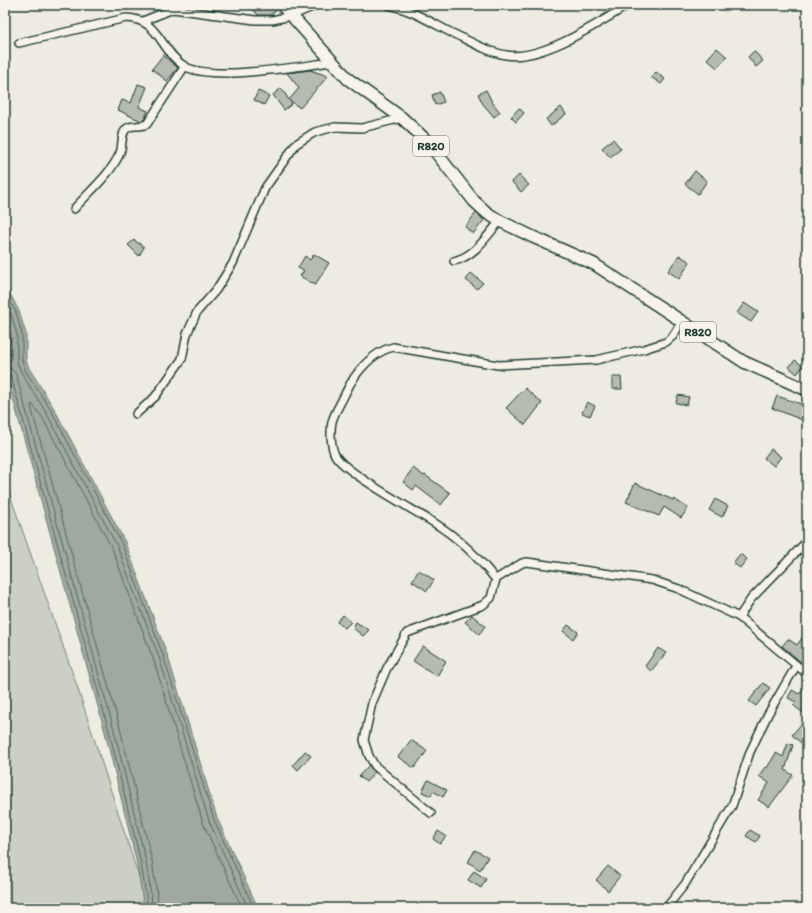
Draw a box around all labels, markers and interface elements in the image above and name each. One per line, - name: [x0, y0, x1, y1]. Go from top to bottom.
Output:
- road number: R820: [413, 136, 449, 156]
- road number: R820: [680, 322, 716, 342]

